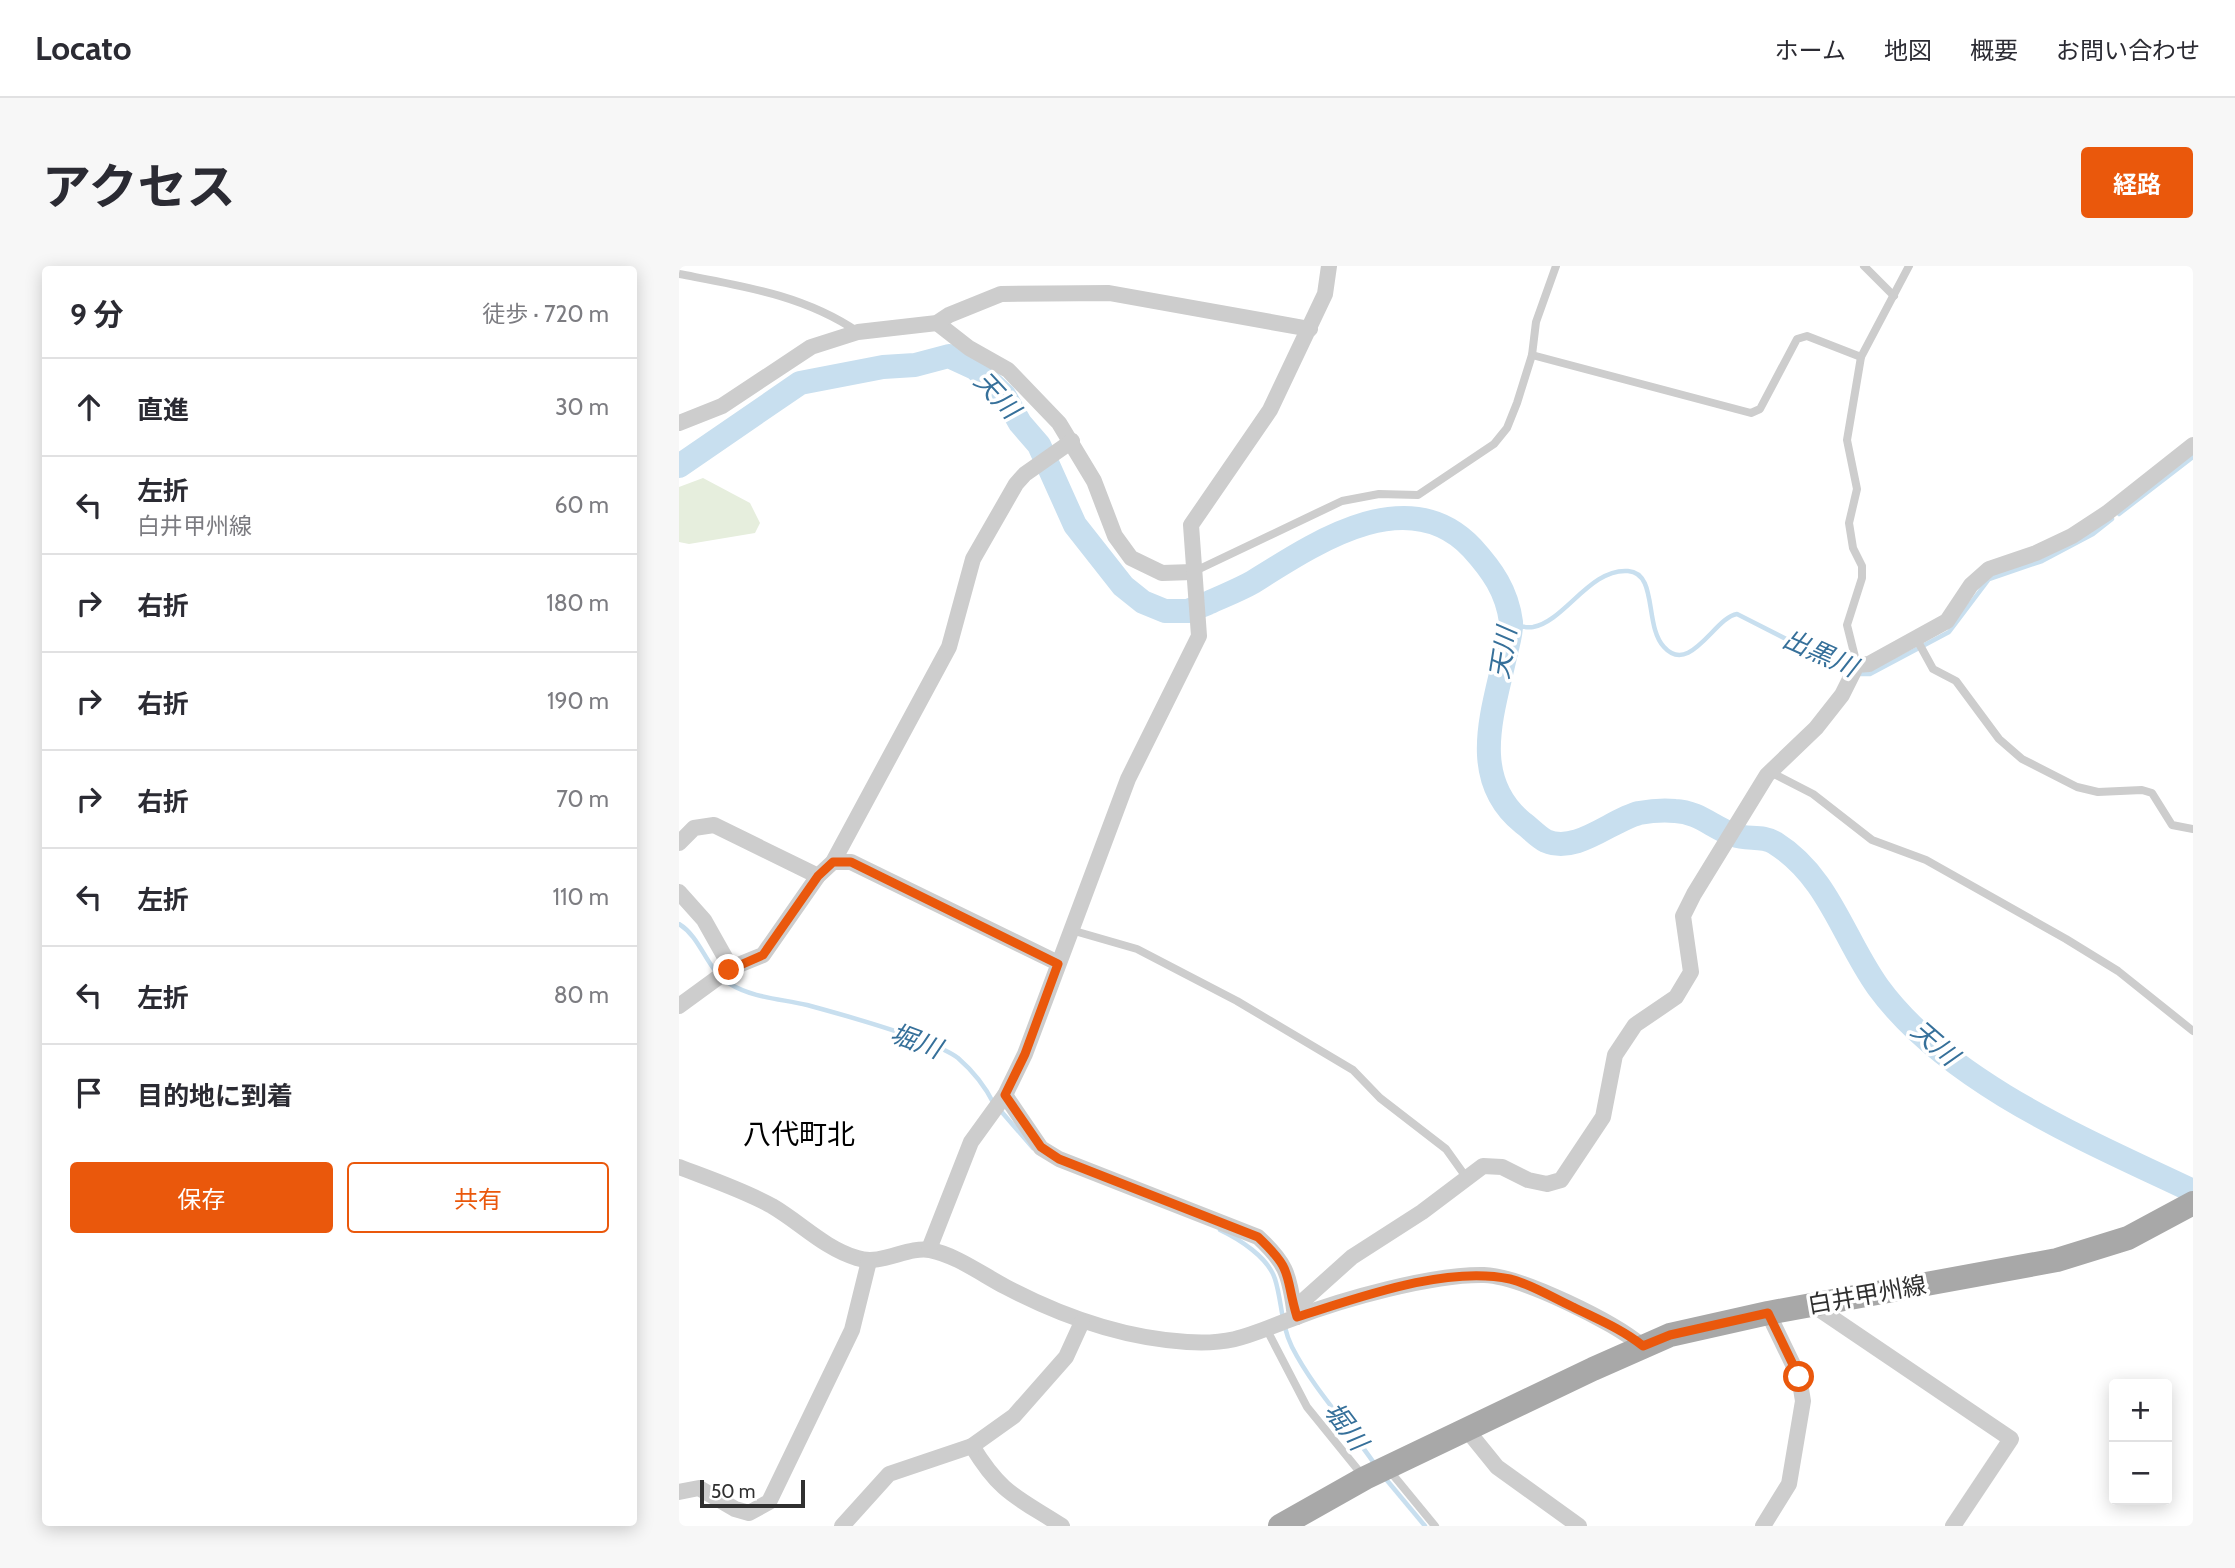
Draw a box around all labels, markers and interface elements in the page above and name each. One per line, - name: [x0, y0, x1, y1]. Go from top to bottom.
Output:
- text: Locato: [35, 28, 131, 68]
- text: ホーム: [1775, 36, 1846, 65]
- text: 地図: [1884, 36, 1932, 65]
- text: 概要: [1970, 36, 2018, 65]
- text: お問い合わせ: [2056, 36, 2200, 65]
- button: 経路: [2081, 147, 2193, 218]
- text: アクセス: [42, 157, 236, 216]
- text: 9 分: [70, 296, 124, 333]
- text: 徒歩 · 720 m: [482, 300, 609, 328]
- water label: 天川: [968, 365, 1028, 427]
- icon: ahead: [70, 388, 108, 426]
- text: 30 m: [555, 393, 609, 421]
- text: 直進: [137, 394, 189, 426]
- text: 左折: [137, 475, 189, 507]
- icon: left: [70, 486, 108, 524]
- text: 60 m: [555, 491, 609, 519]
- text: 白井甲州線: [137, 512, 252, 540]
- icon: right: [70, 584, 108, 622]
- text: 180 m: [546, 589, 609, 617]
- text: 右折: [137, 590, 189, 622]
- water label: 天川: [1483, 622, 1523, 681]
- water label: 出黒川: [1778, 623, 1865, 685]
- icon: right: [70, 682, 108, 720]
- text: 190 m: [547, 687, 609, 715]
- text: 右折: [137, 688, 189, 720]
- icon: right: [70, 780, 108, 818]
- text: 70 m: [556, 785, 609, 813]
- text: 右折: [137, 786, 189, 818]
- icon: left: [70, 878, 108, 916]
- text: 110 m: [553, 883, 609, 911]
- text: 左折: [137, 884, 189, 916]
- route end: [713, 954, 744, 985]
- icon: left: [70, 976, 108, 1014]
- text: 80 m: [554, 981, 609, 1009]
- text: 左折: [137, 982, 189, 1014]
- water label: 天川: [1905, 1014, 1967, 1074]
- water label: 堀川: [886, 1017, 949, 1066]
- icon: arrive: [70, 1074, 108, 1112]
- text: 目的地に到着: [137, 1080, 293, 1112]
- district label: 八代町北: [743, 1117, 855, 1151]
- button: 保存: [70, 1162, 333, 1233]
- button: 共有: [347, 1162, 609, 1233]
- street label: 白井甲州線: [1805, 1270, 1929, 1319]
- route start: [1783, 1361, 1814, 1392]
- map controls: [2109, 1379, 2172, 1505]
- button: +: [2109, 1379, 2172, 1442]
- water label: 堀川: [1318, 1396, 1376, 1459]
- button: −: [2109, 1442, 2172, 1505]
- scale bar: [700, 1477, 805, 1509]
- text: 50 m: [711, 1480, 755, 1503]

